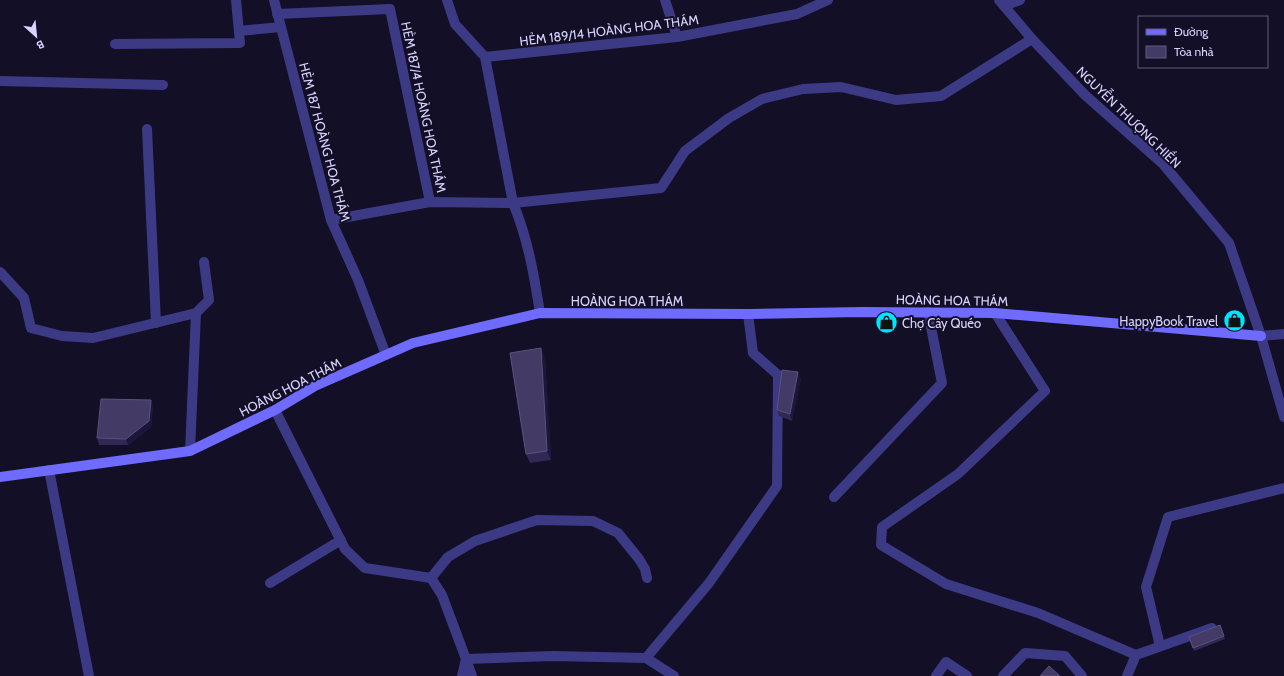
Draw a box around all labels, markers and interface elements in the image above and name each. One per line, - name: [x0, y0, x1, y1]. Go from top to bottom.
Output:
- street label: HẺM 189/14 HOÀNG HOA THÁM: [518, 10, 699, 49]
- north arrow: [16, 16, 56, 56]
- legend: [1138, 16, 1268, 68]
- street label: HẺM 187/4 HOÀNG HOA THÁM: [398, 20, 451, 194]
- text: Đường: [1174, 24, 1209, 39]
- text: B: [34, 37, 47, 53]
- text: Tòa nhà: [1174, 44, 1214, 59]
- street label: HẺM 187 HOÀNG HOA THÁM: [296, 60, 355, 223]
- street label: NGUYỄN THƯỢNG HIỀN: [1073, 61, 1186, 171]
- street label: HOÀNG HOA THÁM: [896, 290, 1008, 309]
- street label: HOÀNG HOA THÁM: [571, 292, 683, 309]
- shop icon: HappyBook Travel: [1221, 308, 1247, 334]
- shop icon: Chợ Cây Quéo: [873, 310, 899, 336]
- place label: HappyBook Travel: [1119, 313, 1218, 329]
- place label: Chợ Cây Quéo: [902, 315, 981, 331]
- street label: HOÀNG HOA THÁM: [236, 353, 344, 420]

